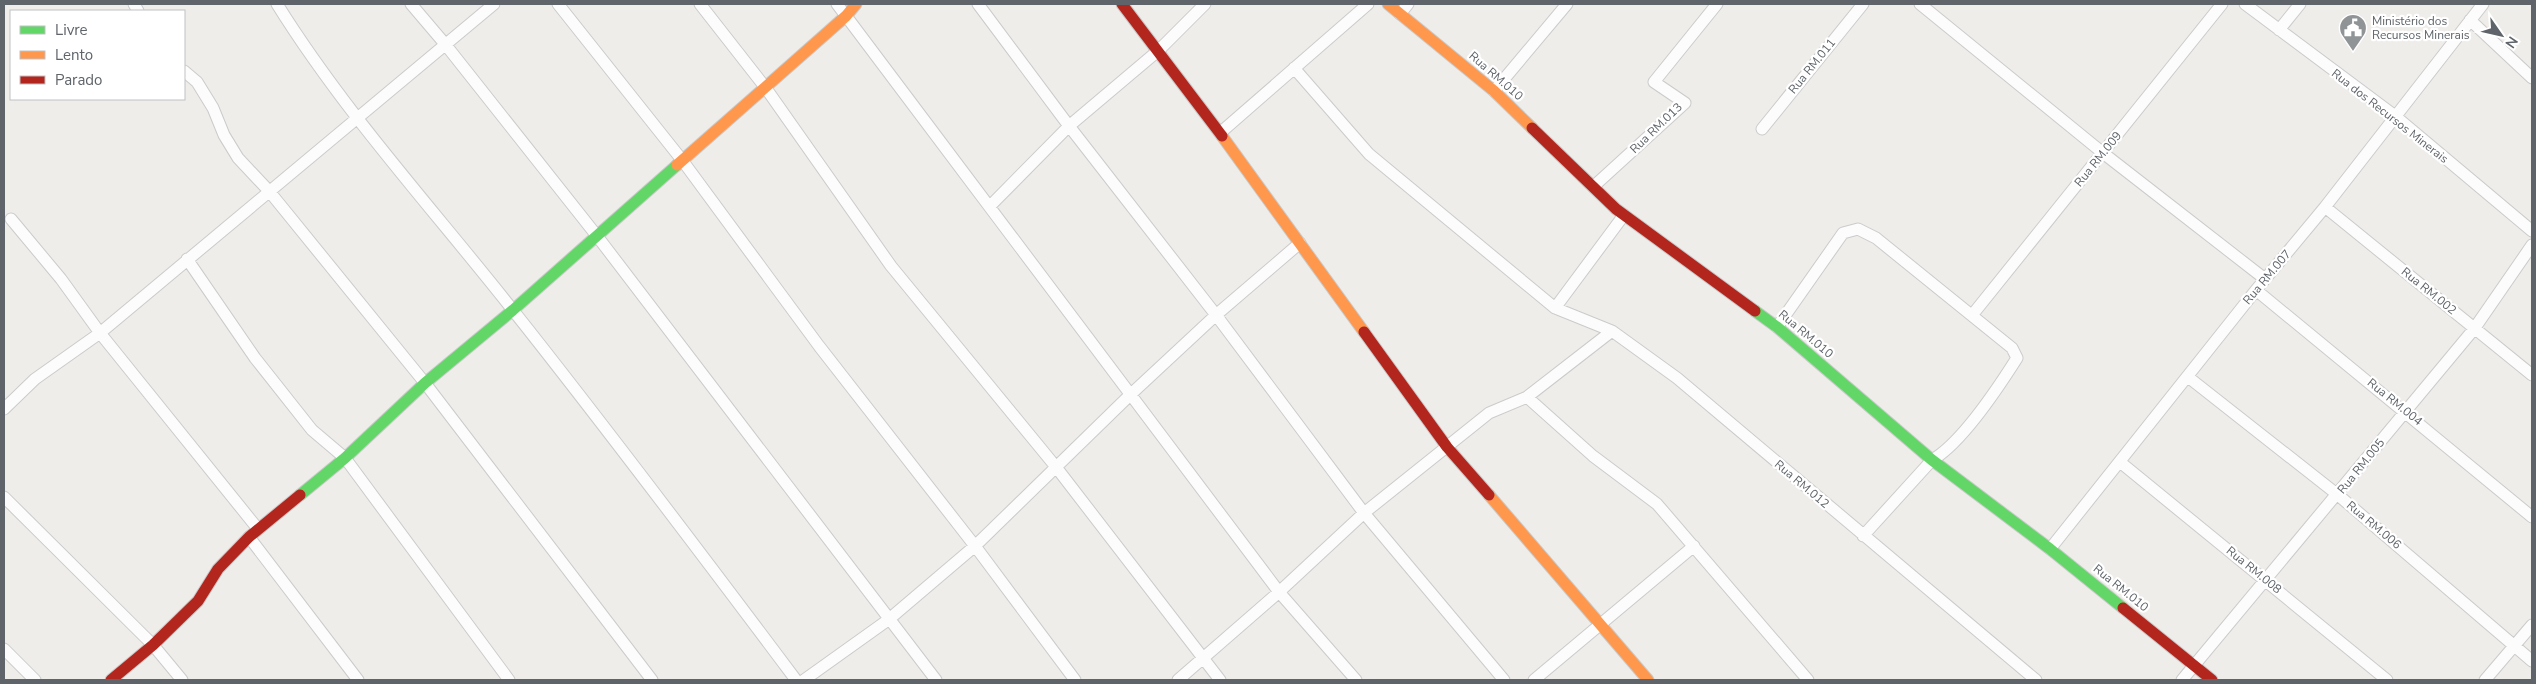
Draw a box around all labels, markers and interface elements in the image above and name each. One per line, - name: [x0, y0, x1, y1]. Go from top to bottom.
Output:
- legend: [10, 10, 185, 100]
- north arrow: [2476, 10, 2526, 60]
- public building icon: Ministério dos Recursos Minerais: [2338, 13, 2368, 52]
- place label: Ministério dos Recursos Minerais: [2372, 13, 2470, 43]
- text: Livre: [55, 20, 88, 40]
- text: N: [2501, 32, 2522, 52]
- street label: Rua RM.011: [1785, 35, 1839, 97]
- text: Lento: [55, 45, 93, 65]
- street label: Rua RM.010: [1466, 48, 1526, 104]
- street label: Rua dos Recursos Minerais: [2328, 65, 2452, 167]
- text: Parado: [55, 70, 102, 90]
- street label: Rua RM.013: [1626, 99, 1686, 157]
- street label: Rua RM.009: [2071, 128, 2125, 190]
- street label: Rua RM.007: [2239, 246, 2295, 308]
- street label: Rua RM.002: [2398, 264, 2460, 318]
- street label: Rua RM.010: [1775, 306, 1837, 362]
- street label: Rua RM.004: [2364, 375, 2426, 429]
- street label: Rua RM.005: [2334, 435, 2388, 497]
- street label: Rua RM.012: [1771, 456, 1833, 512]
- street label: Rua RM.006: [2343, 497, 2405, 553]
- street label: Rua RM.008: [2223, 543, 2285, 597]
- street label: Rua RM.010: [2090, 561, 2152, 615]

